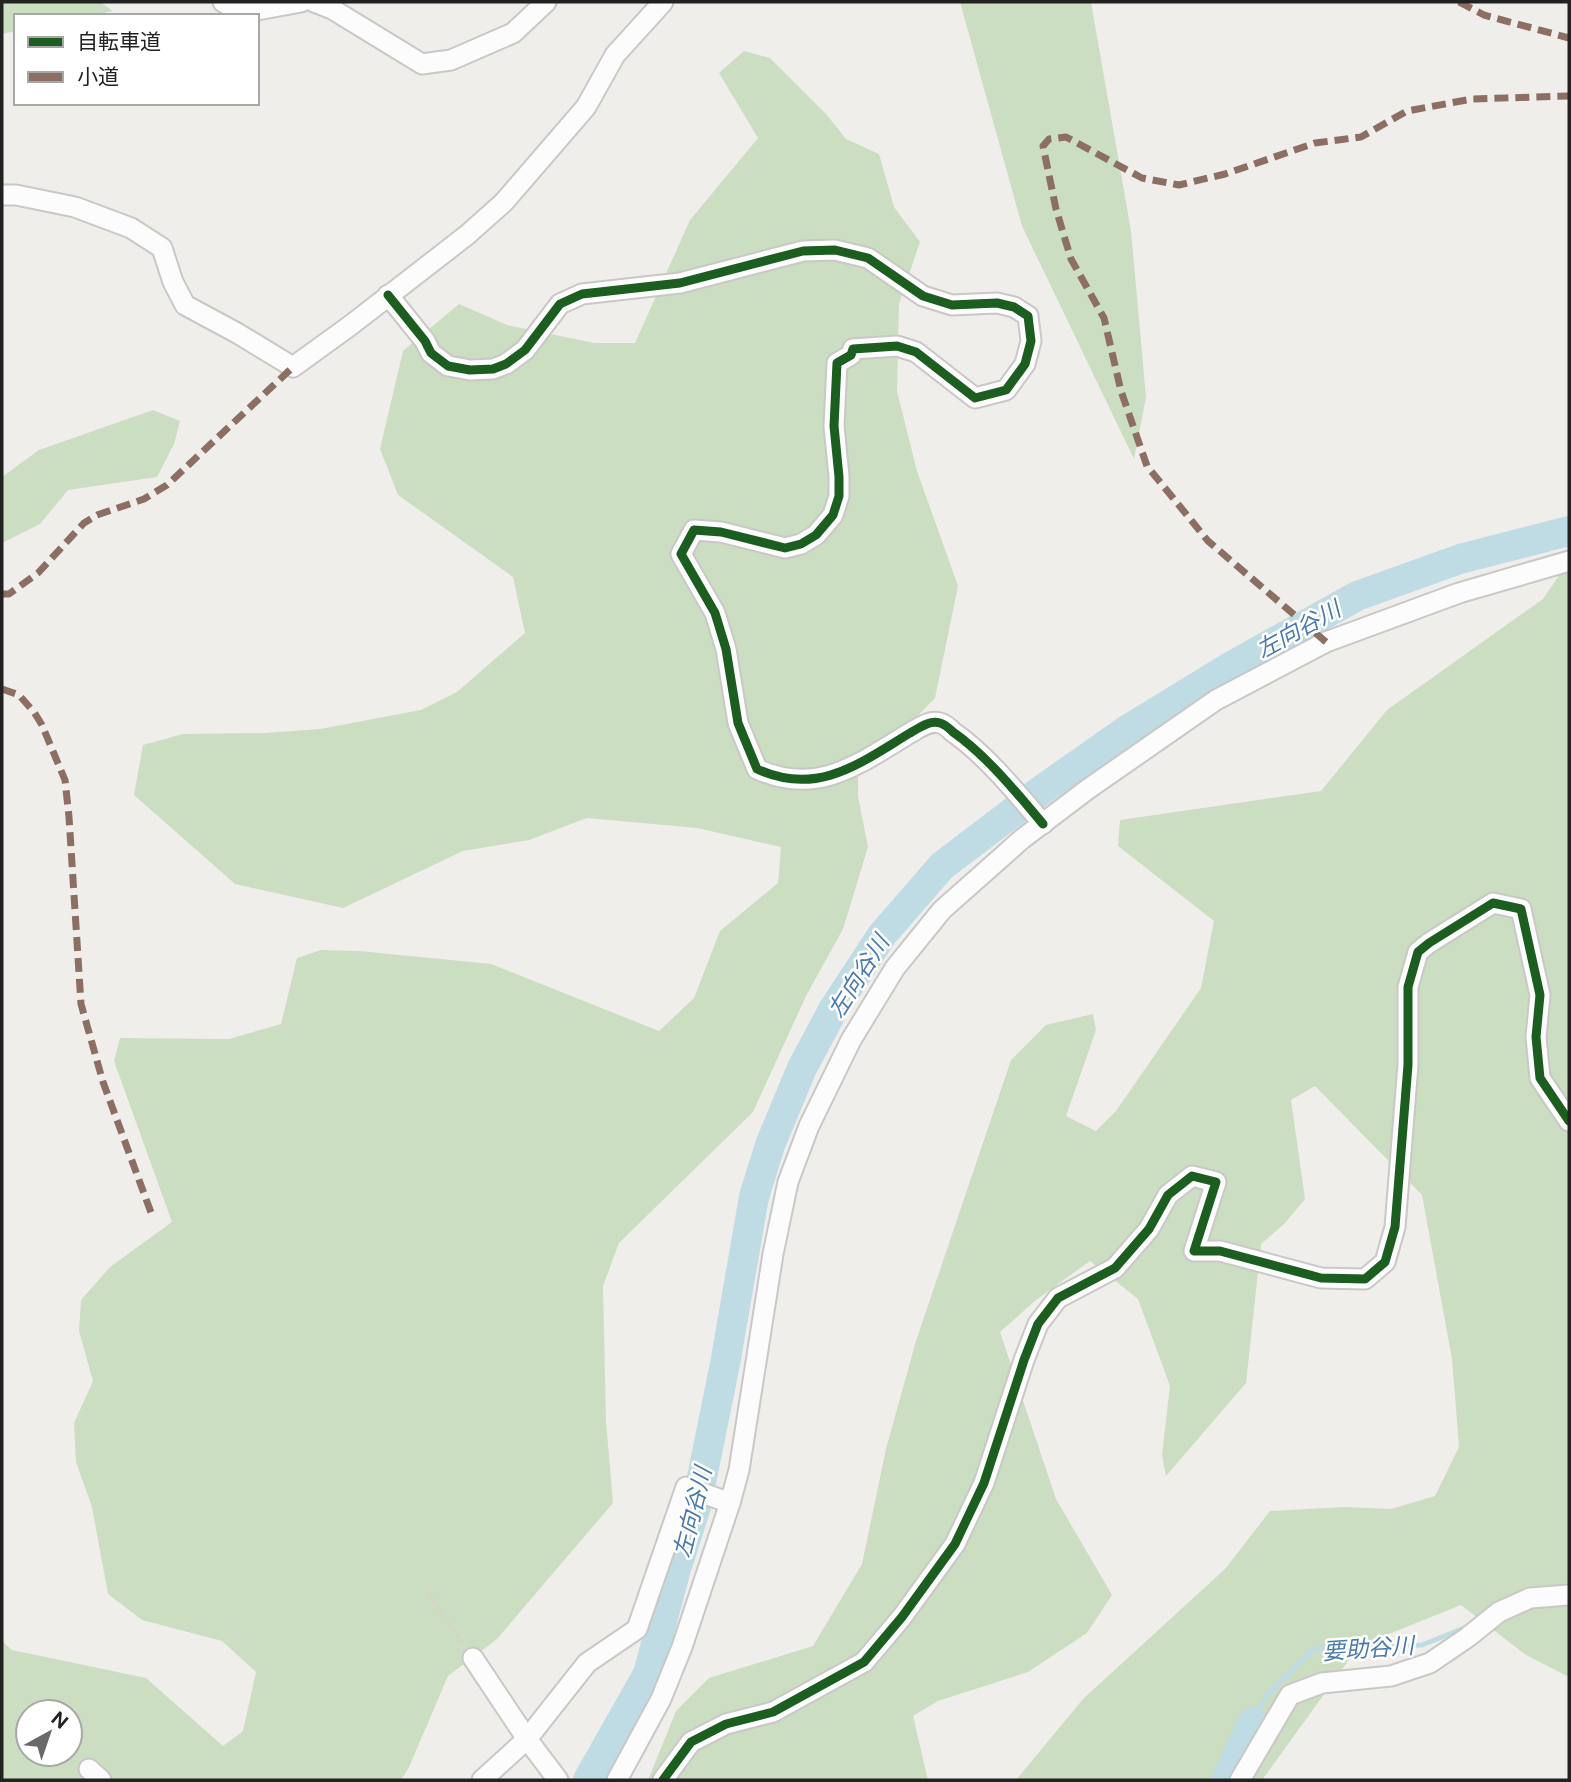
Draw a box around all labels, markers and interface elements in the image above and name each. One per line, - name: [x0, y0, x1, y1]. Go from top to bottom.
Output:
- legend: [14, 14, 259, 105]
- text: 自転車道: [77, 29, 161, 54]
- text: 小道: [77, 64, 119, 89]
- water label: 左向谷川: [1251, 593, 1347, 663]
- water label: 左向谷川: [822, 927, 895, 1022]
- water label: 左向谷川: [668, 1461, 717, 1560]
- water label: 要助谷川: [1321, 1631, 1418, 1665]
- north arrow: [14, 1698, 84, 1768]
- text: N: [47, 1707, 73, 1733]

